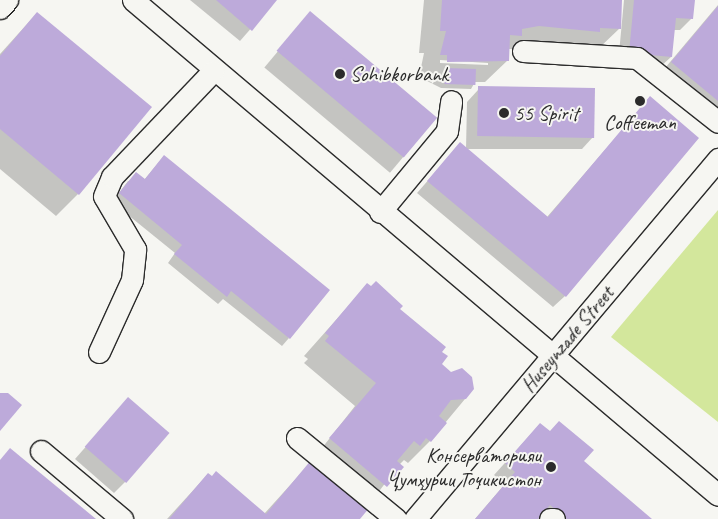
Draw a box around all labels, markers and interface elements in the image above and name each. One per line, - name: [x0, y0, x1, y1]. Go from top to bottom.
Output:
- place label: Sohibkorbank: [350, 61, 448, 87]
- marker: Sohibkorbank: [334, 68, 346, 80]
- marker: Coffeeman: [634, 95, 646, 107]
- place label: 55 Spirit: [514, 100, 578, 126]
- marker: 55 Spirit: [498, 107, 510, 119]
- place label: Coffeeman: [604, 109, 676, 135]
- street label: Huseynzade Street: [515, 281, 619, 397]
- place label: Консерваторияи Ҷумҳурии Тоҷикистон: [386, 442, 541, 492]
- marker: Консерваторияи Ҷумҳурии Тоҷикистон: [545, 461, 557, 473]

